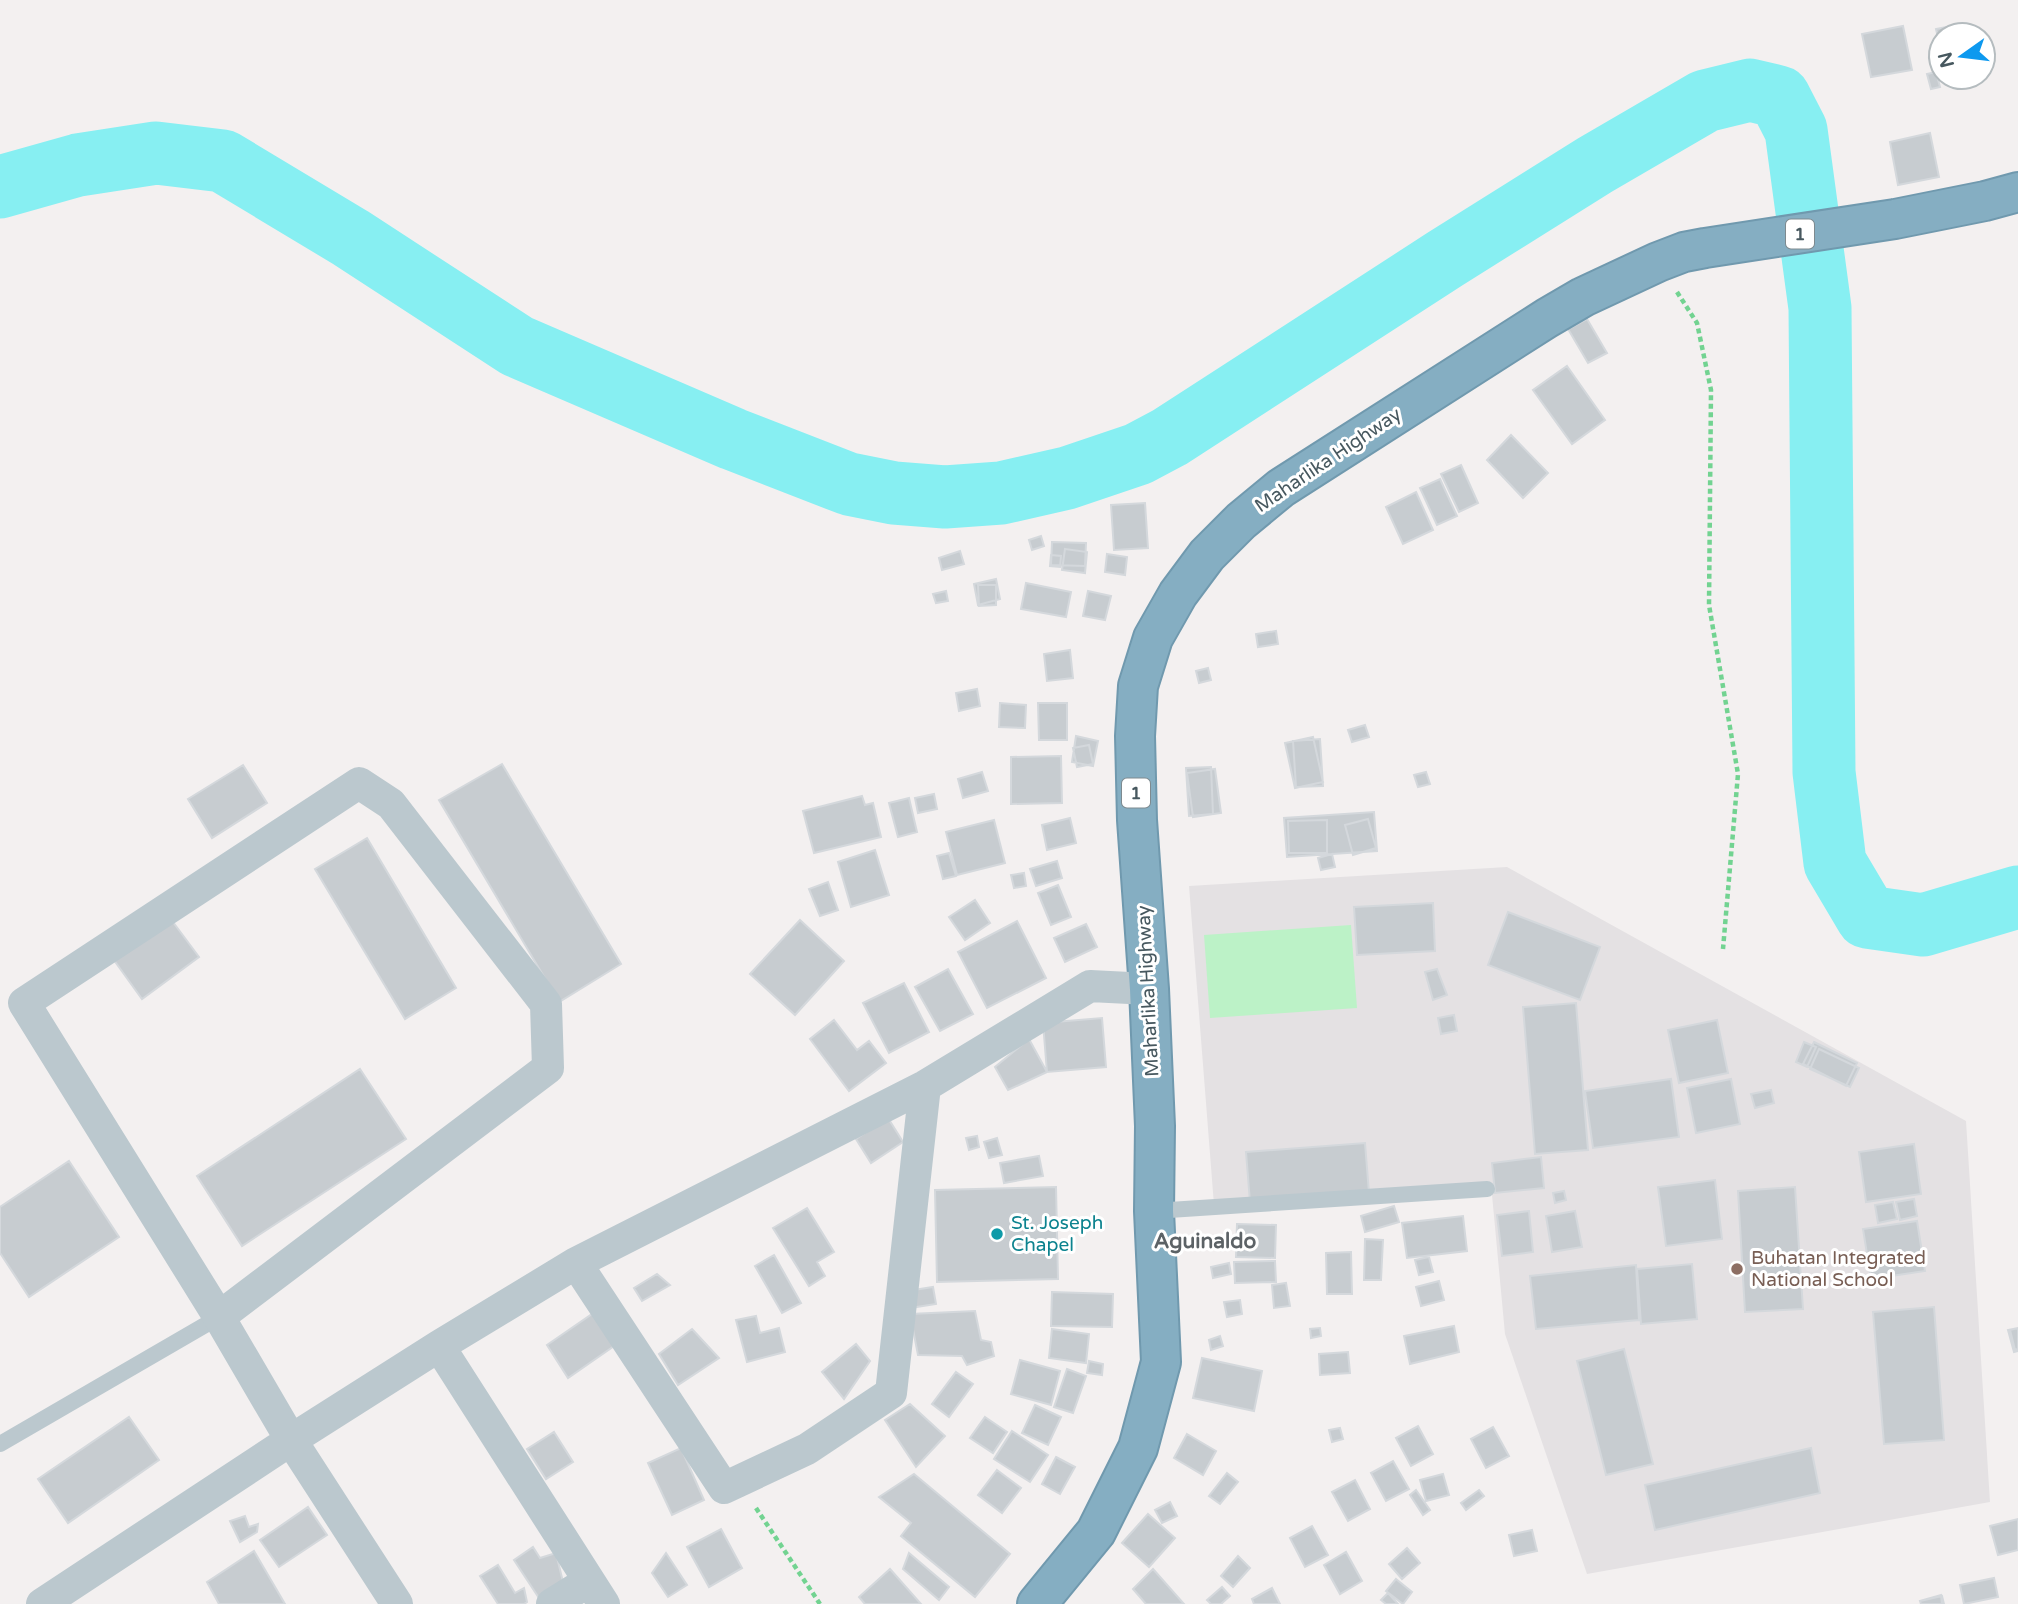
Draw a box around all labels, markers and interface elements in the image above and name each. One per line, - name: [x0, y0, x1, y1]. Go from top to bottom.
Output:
- north arrow: [1927, 21, 1997, 91]
- text: N: [1934, 50, 1959, 70]
- road number: 1: [1786, 220, 1814, 248]
- street label: Maharlika Highway: [1251, 403, 1405, 517]
- road number: 1: [1122, 778, 1150, 808]
- street label: Maharlika Highway: [1133, 905, 1163, 1077]
- place label: St. Joseph Chapel: [1011, 1212, 1103, 1256]
- marker: St. Joseph Chapel: [989, 1226, 1005, 1242]
- district label: Aguinaldo: [1154, 1229, 1256, 1254]
- place label: Buhatan Integrated National School: [1751, 1247, 1926, 1291]
- marker: Buhatan Integrated National School: [1729, 1261, 1745, 1277]

